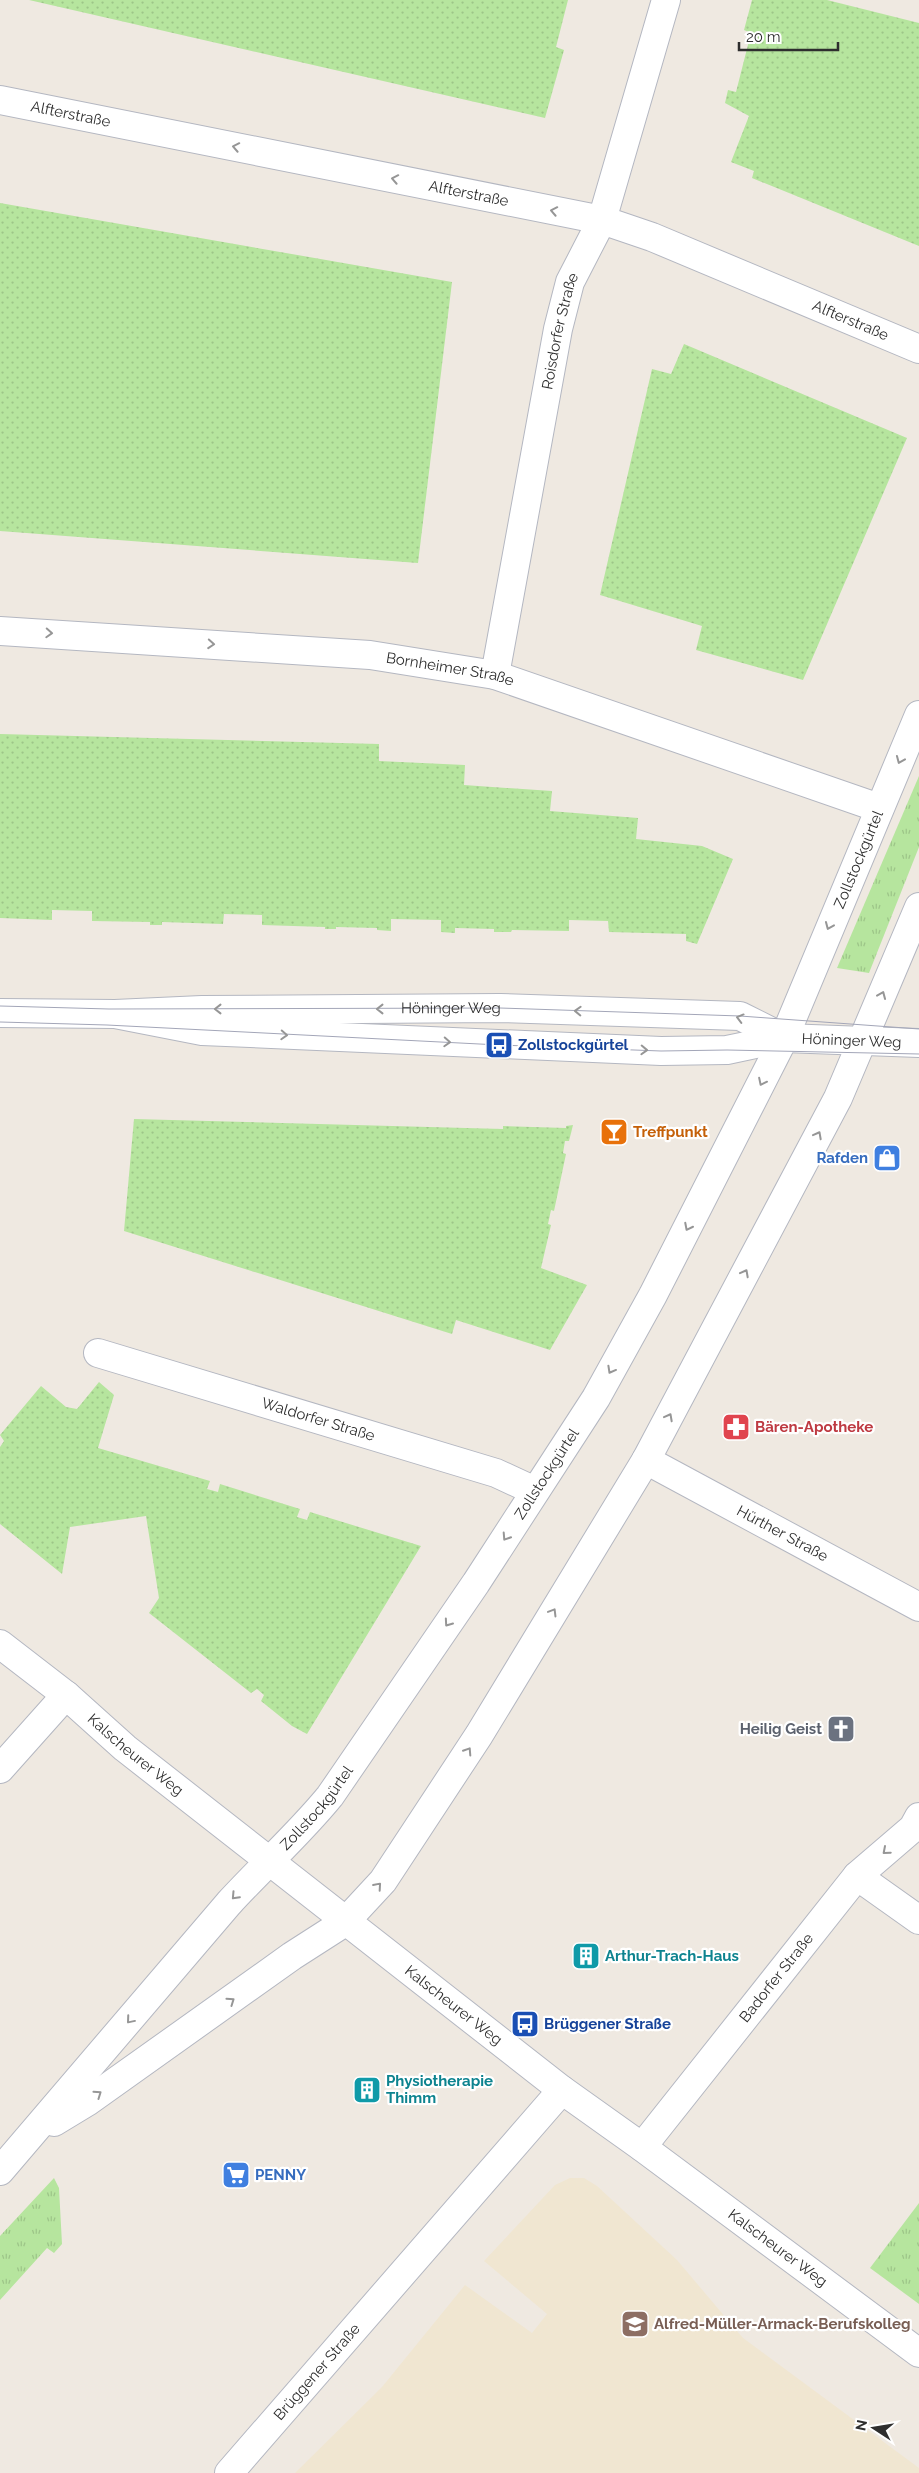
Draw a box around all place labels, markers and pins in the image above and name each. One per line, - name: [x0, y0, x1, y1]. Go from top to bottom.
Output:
- bus stop icon: Zollstockgürtel: [484, 1030, 514, 1060]
- place label: Zollstockgürtel: [518, 1036, 629, 1054]
- bar icon: Treffpunkt: [599, 1117, 629, 1147]
- place label: Treffpunkt: [633, 1123, 708, 1141]
- shop icon: Rafden: [872, 1143, 902, 1173]
- place label: Rafden: [816, 1149, 868, 1167]
- pharmacy icon: Bären-Apotheke: [721, 1412, 751, 1442]
- place label: Bären-Apotheke: [755, 1418, 873, 1436]
- church icon: Heilig Geist: [826, 1714, 856, 1744]
- place label: Heilig Geist: [740, 1720, 822, 1738]
- building icon: Arthur-Trach-Haus: [571, 1941, 601, 1971]
- place label: Arthur-Trach-Haus: [605, 1947, 739, 1965]
- bus stop icon: Brüggener Straße: [510, 2009, 540, 2039]
- place label: Brüggener Straße: [544, 2015, 671, 2033]
- place label: Physiotherapie Thimm: [386, 2072, 493, 2107]
- building icon: Physiotherapie Thimm: [352, 2075, 382, 2105]
- supermarket icon: PENNY: [221, 2160, 251, 2190]
- place label: PENNY: [255, 2166, 306, 2184]
- school or university icon: Alfred-Müller-Armack-Berufskolleg: [620, 2309, 650, 2339]
- place label: Alfred-Müller-Armack-Berufskolleg: [654, 2315, 911, 2333]

